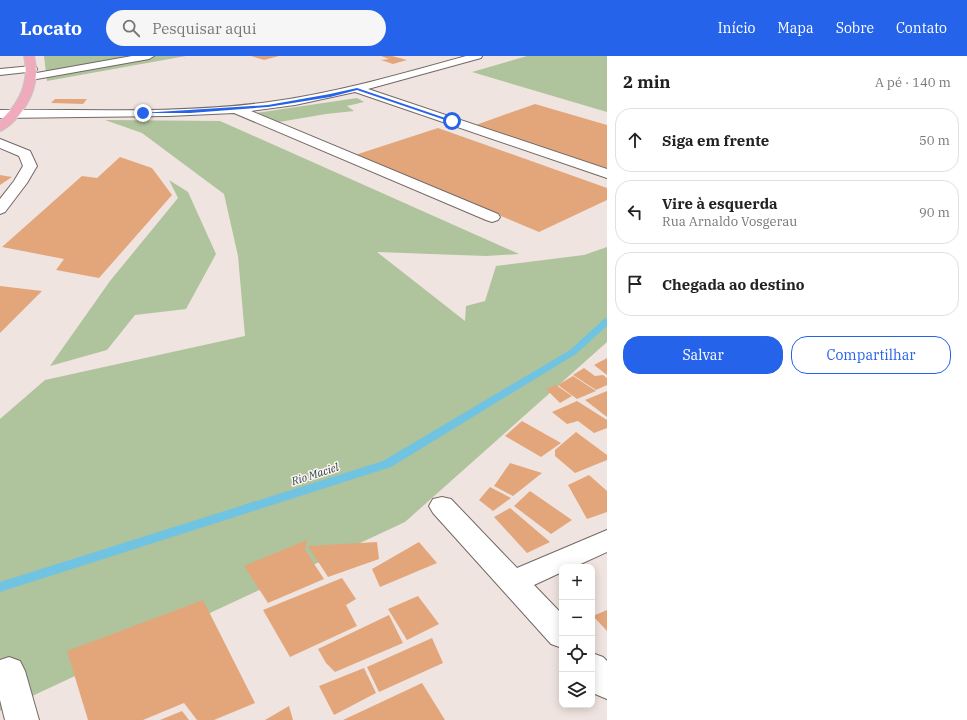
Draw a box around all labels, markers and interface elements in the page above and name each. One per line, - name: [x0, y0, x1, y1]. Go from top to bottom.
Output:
- search box: [106, 10, 386, 46]
- text: Locato: [20, 16, 82, 40]
- icon: search: [120, 17, 142, 39]
- text: Pesquisar aqui: [152, 19, 256, 38]
- text: Início: [718, 19, 755, 37]
- text: Mapa: [777, 19, 814, 37]
- text: Sobre: [836, 19, 874, 37]
- text: Contato: [896, 19, 947, 37]
- text: 2 min: [623, 71, 671, 93]
- text: A pé · 140 m: [875, 74, 951, 91]
- route end: [134, 104, 152, 122]
- route start: [443, 112, 461, 130]
- icon: ahead: [624, 129, 646, 151]
- text: Siga em frente: [662, 131, 769, 150]
- text: 50 m: [919, 132, 950, 149]
- text: Vire à esquerda: [662, 194, 778, 213]
- icon: left: [624, 201, 646, 223]
- text: 90 m: [919, 204, 950, 221]
- text: Rua Arnaldo Vosgerau: [662, 213, 797, 230]
- icon: arrive: [624, 273, 646, 295]
- text: Chegada ao destino: [662, 275, 805, 294]
- button: Salvar: [623, 336, 783, 374]
- button: Compartilhar: [791, 336, 951, 374]
- water label: Rio Maciel: [289, 460, 341, 488]
- map controls: [559, 564, 595, 708]
- button: +: [559, 564, 595, 600]
- button: −: [559, 600, 595, 636]
- button: locate: [559, 636, 595, 672]
- button: layers: [559, 672, 595, 708]

